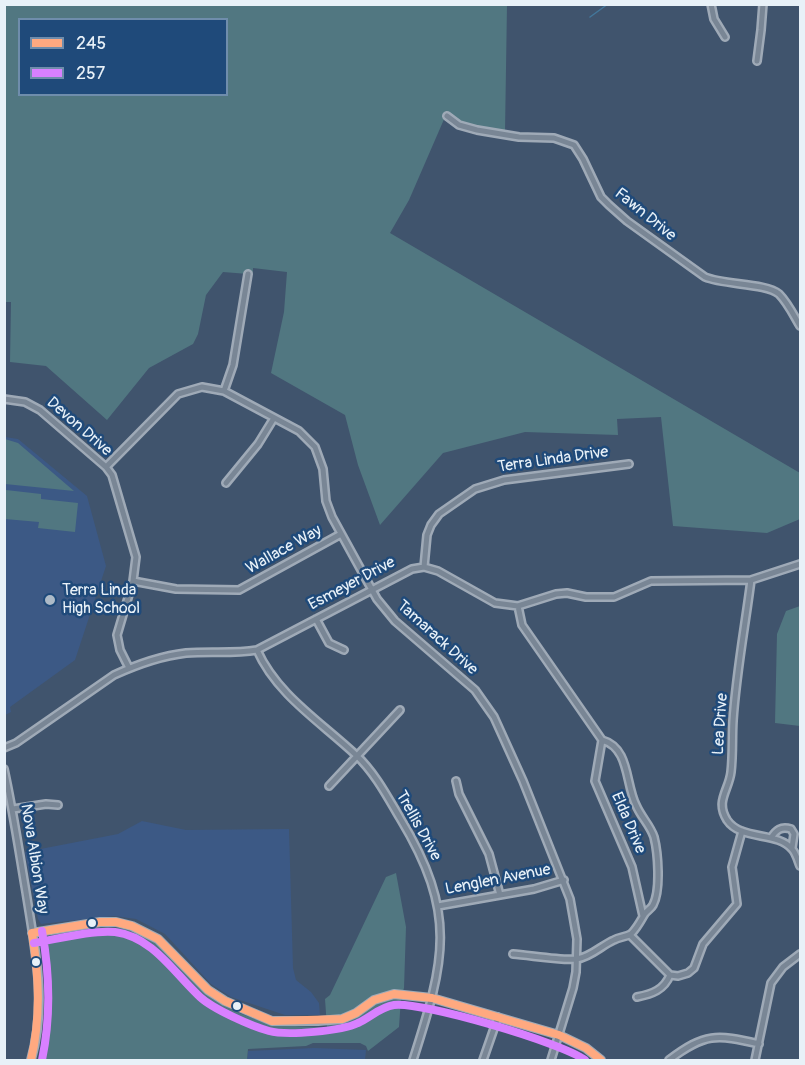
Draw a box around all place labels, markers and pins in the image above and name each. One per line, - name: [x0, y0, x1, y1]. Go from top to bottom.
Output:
- place label: Terra Linda High School: [62, 581, 140, 619]
- marker: Terra Linda High School: [43, 593, 57, 607]
- unlabelled marker: [86, 917, 98, 929]
- unlabelled marker: [30, 956, 42, 968]
- unlabelled marker: [231, 1000, 243, 1012]

